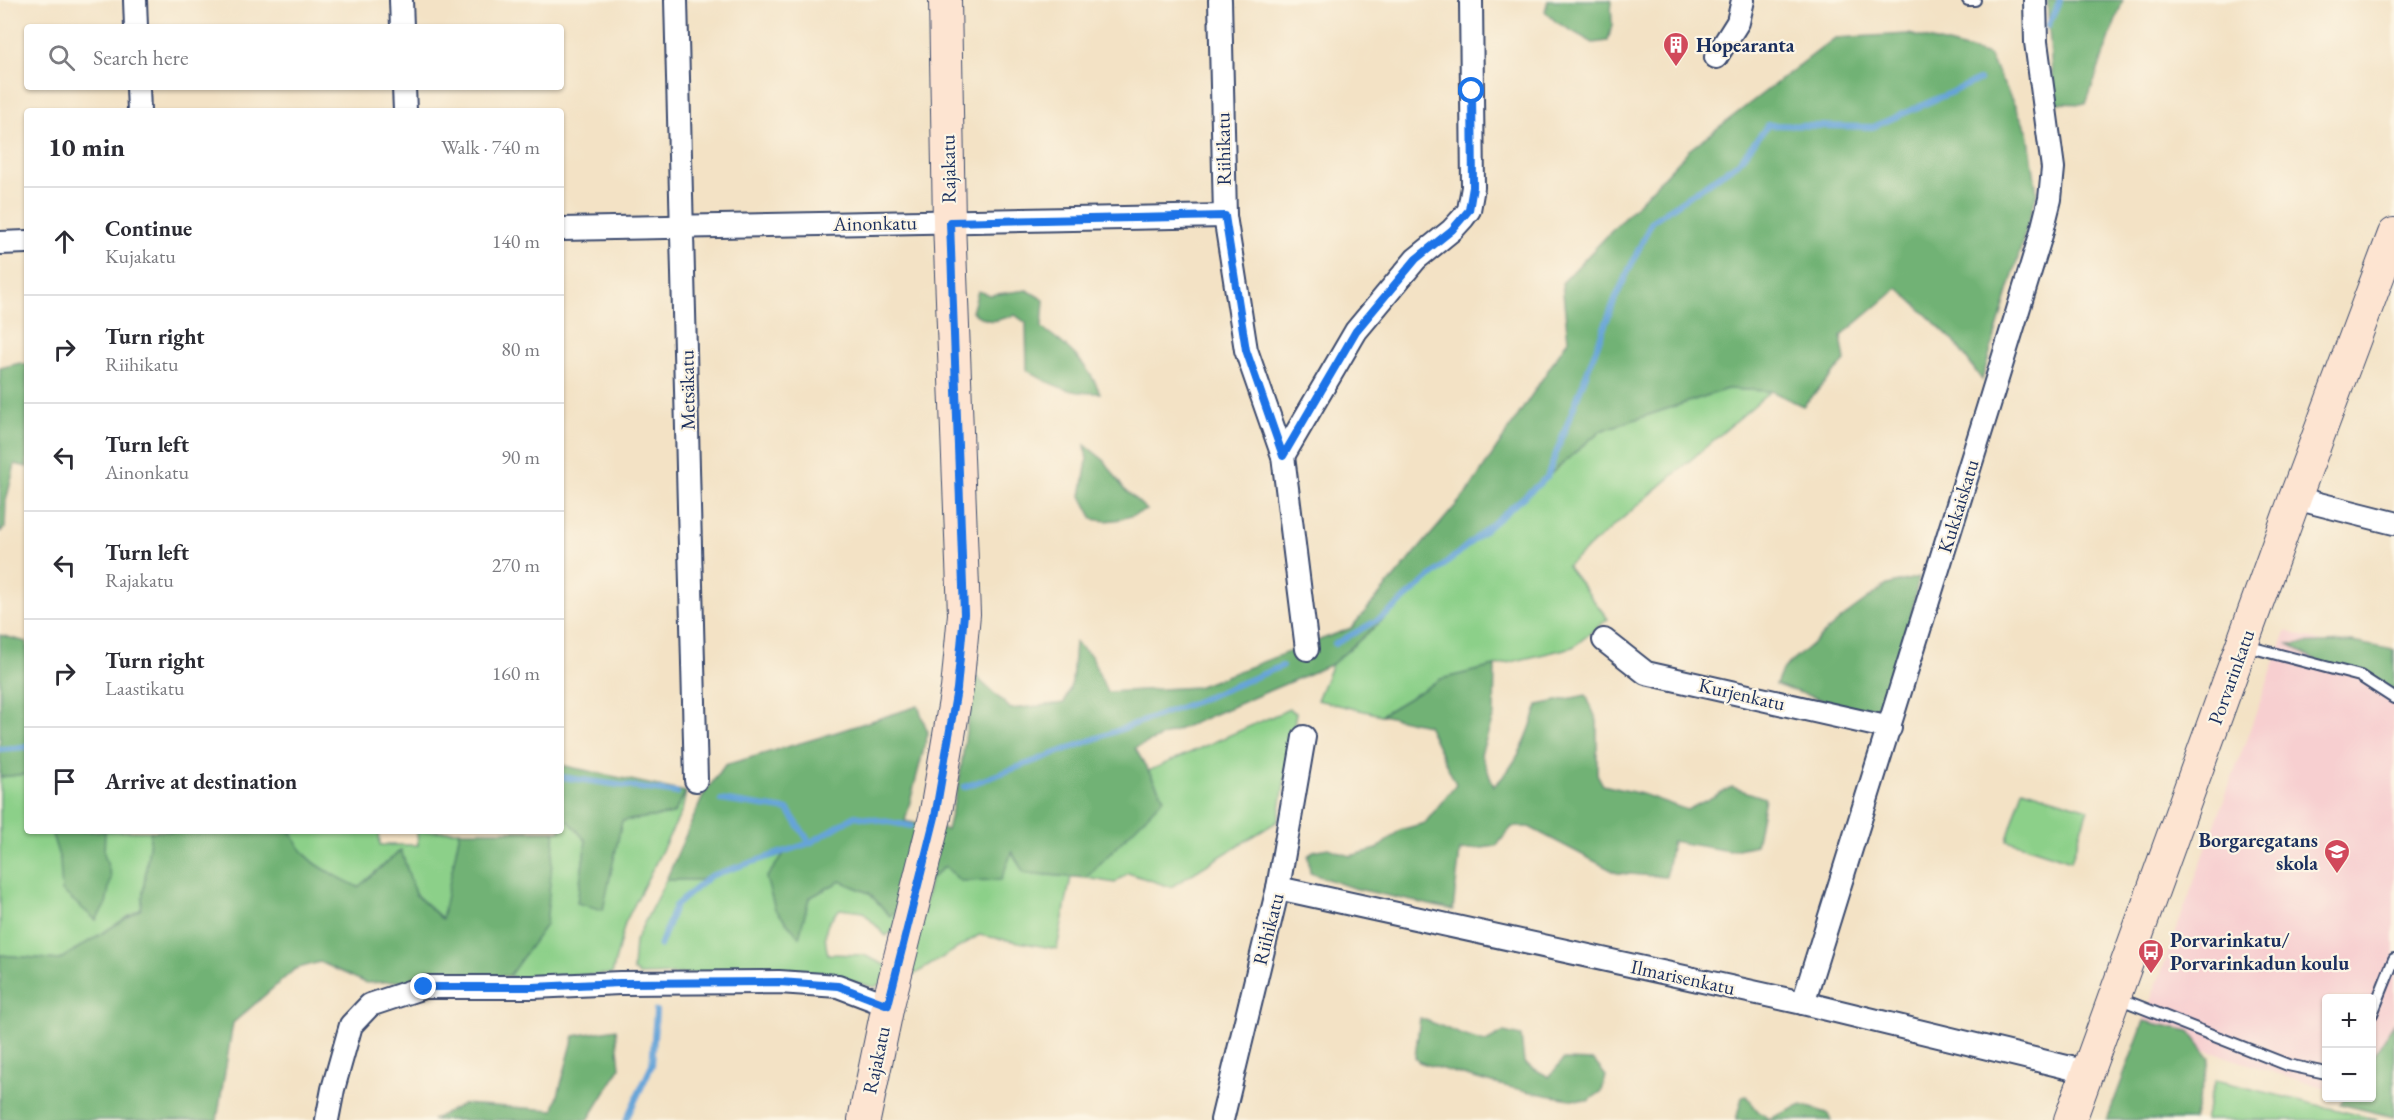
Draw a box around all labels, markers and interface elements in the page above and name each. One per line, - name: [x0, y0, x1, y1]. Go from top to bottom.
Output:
- search box: [24, 24, 564, 90]
- building icon: Hopearanta: [1661, 30, 1691, 68]
- place label: Hopearanta: [1696, 32, 1795, 58]
- icon: search: [45, 41, 78, 74]
- text: Search here: [93, 43, 188, 72]
- route start: [1458, 77, 1484, 103]
- street label: Riihikatu: [1209, 112, 1237, 186]
- text: 10 min: [48, 130, 125, 164]
- text: Walk · 740 m: [441, 134, 540, 160]
- street label: Rajakatu: [934, 134, 962, 204]
- street label: Ainonkatu: [832, 209, 918, 237]
- text: Continue: [105, 214, 192, 243]
- icon: ahead: [48, 225, 81, 258]
- text: 140 m: [492, 228, 540, 254]
- text: Kujakatu: [105, 243, 176, 269]
- text: Turn right: [105, 322, 204, 351]
- icon: right: [48, 333, 81, 366]
- text: 80 m: [501, 336, 540, 362]
- street label: Metsäkatu: [673, 349, 701, 430]
- text: Riihikatu: [105, 351, 178, 377]
- text: Turn left: [105, 430, 189, 459]
- icon: left: [48, 441, 81, 474]
- text: 90 m: [501, 444, 540, 470]
- street label: Kukkaiskatu: [1931, 456, 1985, 556]
- text: Ainonkatu: [105, 459, 189, 485]
- text: Turn left: [105, 538, 189, 567]
- icon: left: [48, 549, 81, 582]
- text: 270 m: [492, 552, 540, 578]
- text: Rajakatu: [105, 567, 174, 593]
- street label: Porvarinkatu: [2202, 625, 2260, 728]
- text: Turn right: [105, 646, 204, 675]
- icon: right: [48, 657, 81, 690]
- text: 160 m: [492, 660, 540, 686]
- street label: Kurjenkatu: [1696, 671, 1788, 717]
- text: Laastikatu: [105, 675, 184, 701]
- icon: arrive: [48, 765, 81, 798]
- text: Arrive at destination: [105, 767, 297, 796]
- place label: Borgaregatans skola: [2198, 827, 2318, 876]
- school or university icon: Borgaregatans skola: [2322, 837, 2352, 875]
- street label: Riihikatu: [1247, 890, 1290, 968]
- place label: Porvarinkatu/ Porvarinkadun koulu: [2170, 927, 2349, 976]
- bus stop icon: Porvarinkatu/ Porvarinkadun koulu: [2136, 937, 2166, 975]
- street label: Ilmarisenkatu: [1629, 953, 1738, 1001]
- route end: [410, 973, 436, 999]
- map controls: [2322, 994, 2376, 1102]
- button: +: [2322, 994, 2376, 1048]
- street label: Rajakatu: [856, 1023, 896, 1096]
- button: −: [2322, 1048, 2376, 1102]

